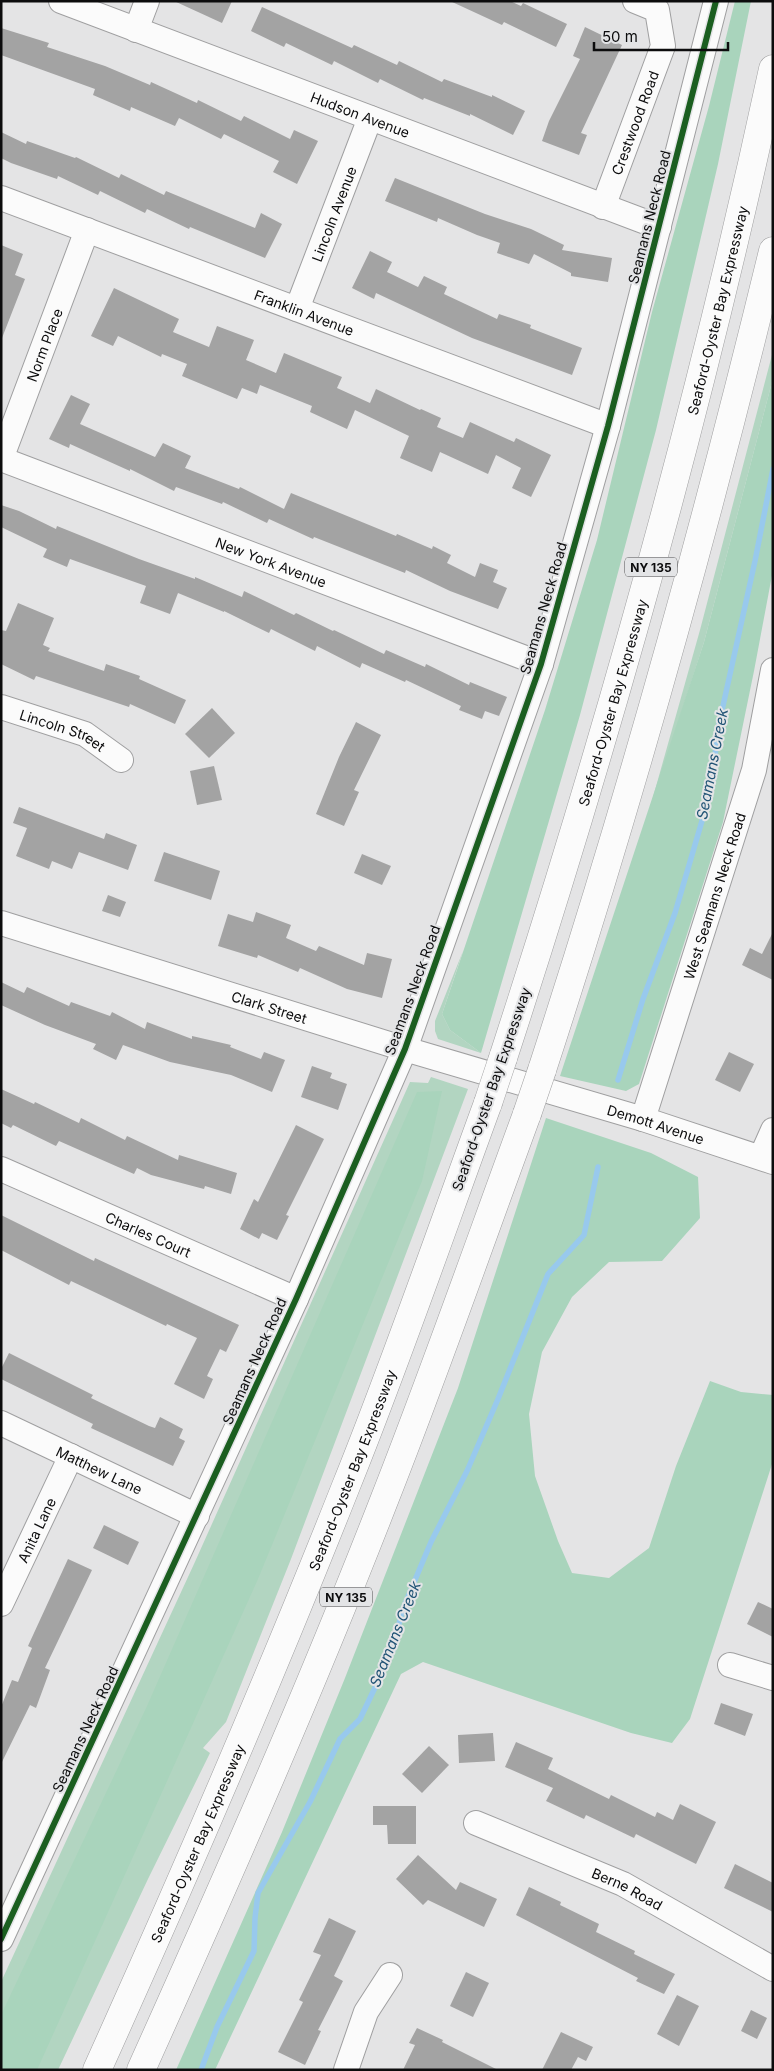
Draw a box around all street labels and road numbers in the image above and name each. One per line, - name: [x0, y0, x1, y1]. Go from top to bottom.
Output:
- street label: Crestwood Road: [607, 68, 662, 177]
- street label: Hudson Avenue: [308, 88, 412, 141]
- street label: Seamans Neck Road: [624, 148, 674, 286]
- street label: Lincoln Avenue: [307, 164, 359, 264]
- street label: Seaford-Oyster Bay Expressway: [683, 204, 751, 417]
- street label: Franklin Avenue: [252, 285, 357, 338]
- street label: Norm Place: [22, 306, 65, 384]
- street label: New York Avenue: [213, 533, 329, 590]
- street label: Seamans Neck Road: [516, 540, 570, 676]
- road number: NY 135: [625, 558, 677, 576]
- street label: Seaford-Oyster Bay Expressway: [574, 597, 650, 808]
- street label: Lincoln Street: [18, 705, 109, 755]
- street label: West Seamans Neck Road: [679, 810, 748, 982]
- street label: Seamans Neck Road: [381, 923, 443, 1057]
- street label: Seaford-Oyster Bay Expressway: [448, 985, 534, 1193]
- street label: Clark Street: [229, 987, 309, 1027]
- street label: Demott Avenue: [605, 1100, 707, 1147]
- street label: Charles Court: [103, 1208, 194, 1260]
- street label: Seamans Neck Road: [218, 1295, 290, 1427]
- street label: Seaford-Oyster Bay Expressway: [305, 1367, 399, 1573]
- street label: Matthew Lane: [54, 1442, 145, 1497]
- street label: Anita Lane: [13, 1495, 59, 1565]
- road number: NY 135: [320, 1588, 372, 1606]
- street label: Seamans Neck Road: [48, 1663, 122, 1795]
- street label: Seaford-Oyster Bay Expressway: [147, 1741, 248, 1945]
- street label: Berne Road: [590, 1864, 666, 1913]

